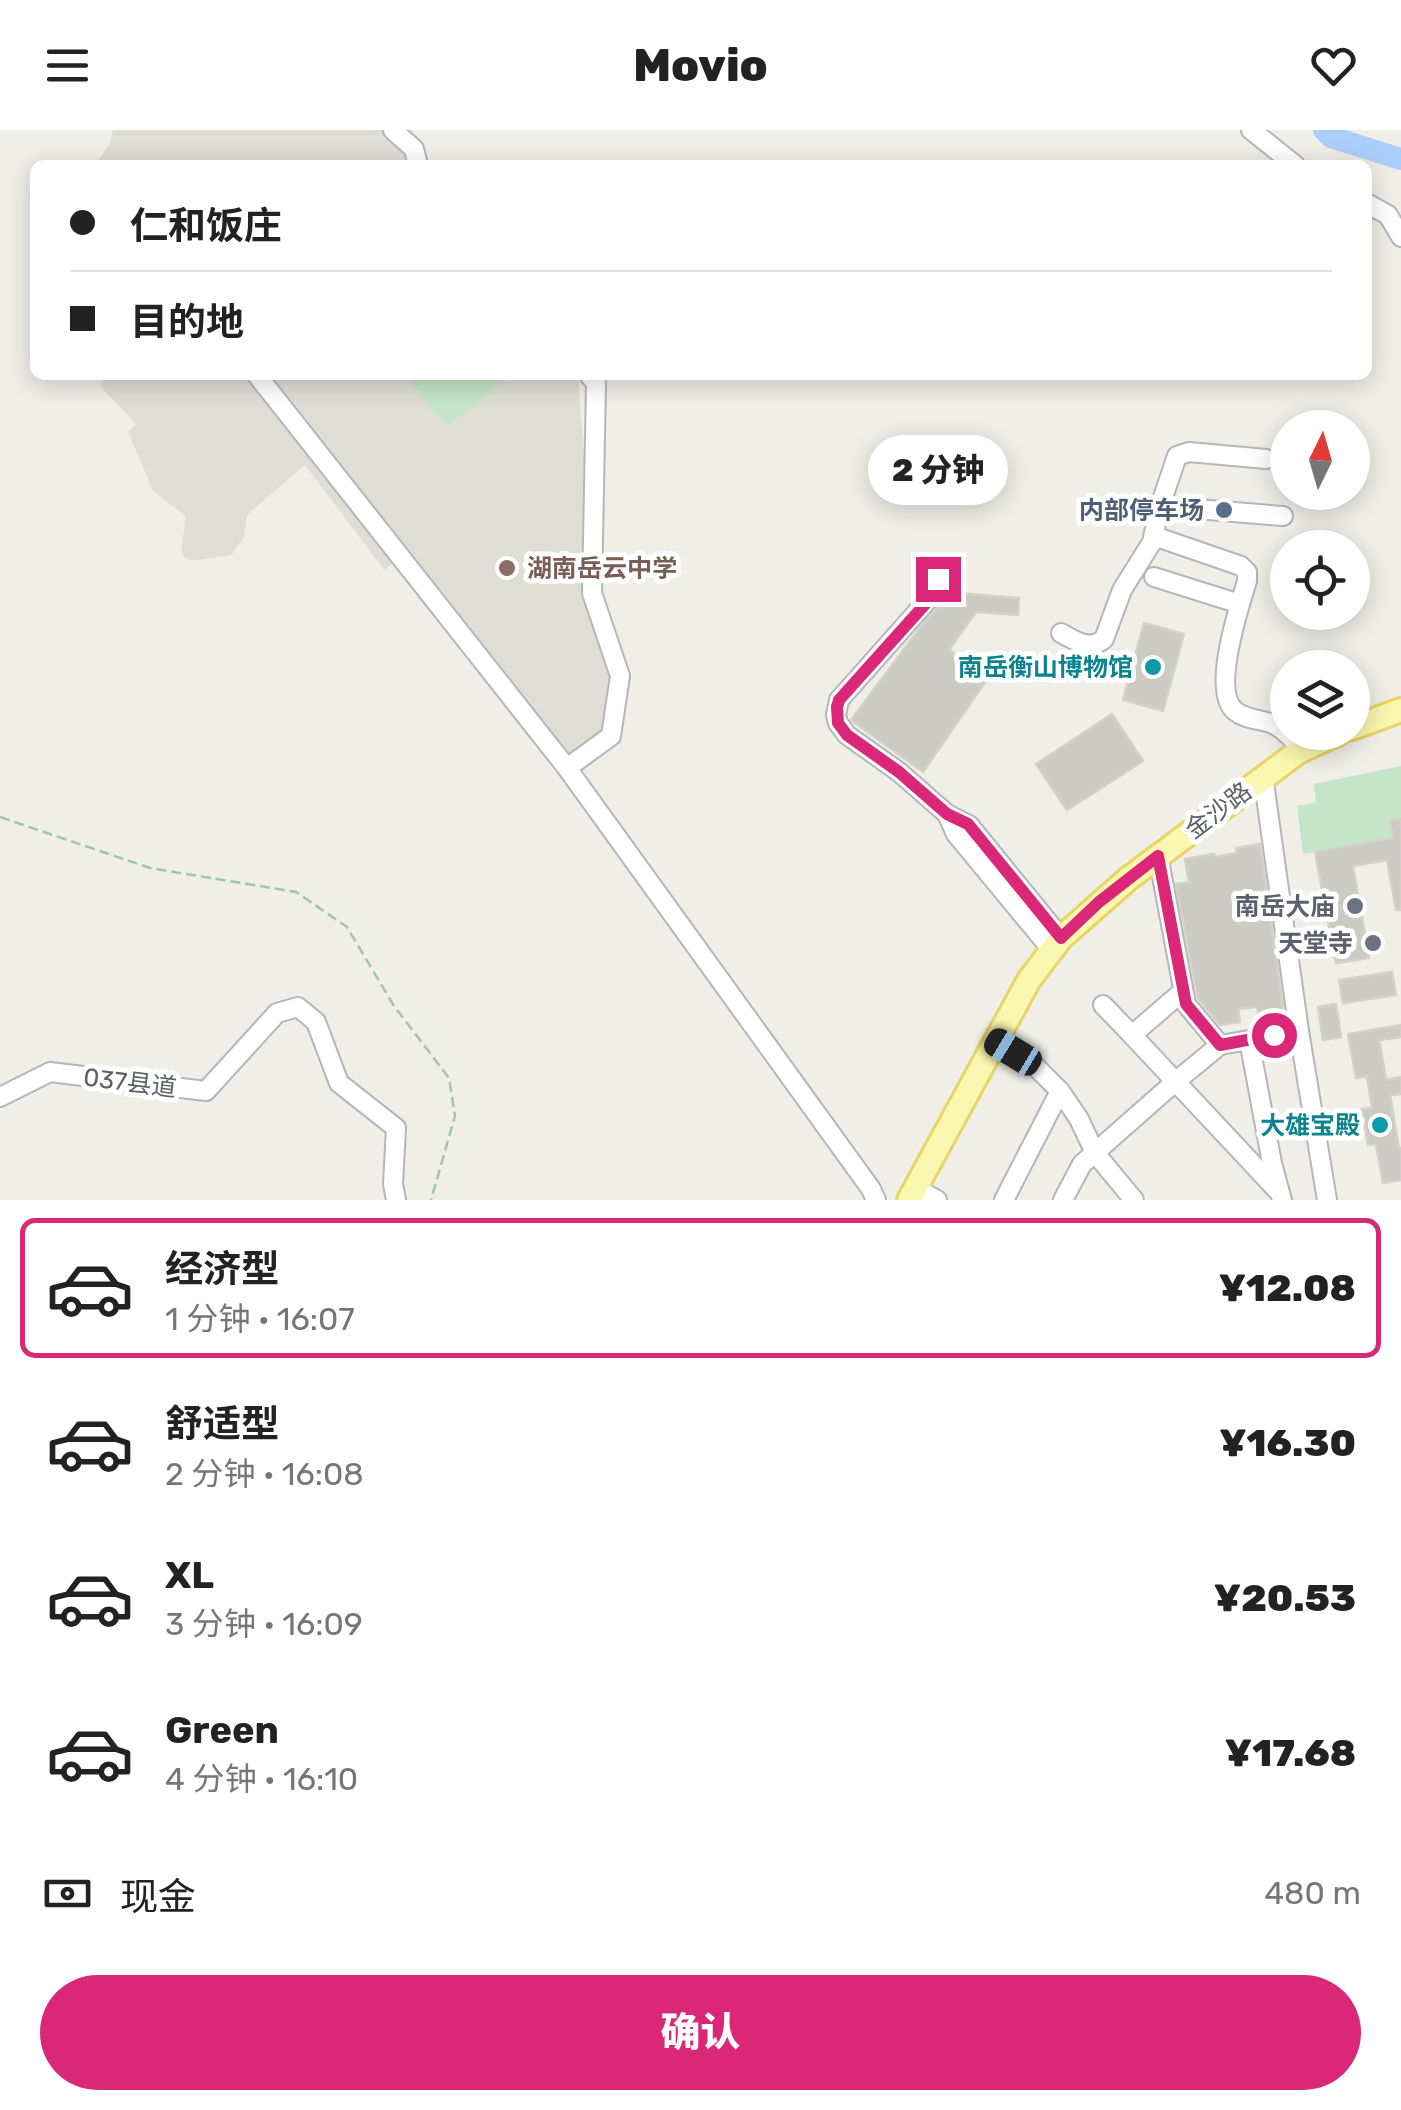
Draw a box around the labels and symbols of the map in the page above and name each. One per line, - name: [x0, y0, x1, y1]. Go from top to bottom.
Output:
- north arrow: [1270, 410, 1370, 510]
- callout: 2 分钟: [868, 434, 1008, 504]
- place label: 内部停车场: [1079, 496, 1204, 525]
- marker: 内部停车场: [1213, 499, 1235, 521]
- place label: 湖南岳云中学: [527, 554, 677, 583]
- marker: 湖南岳云中学: [496, 557, 518, 579]
- route end: [916, 557, 961, 602]
- place label: 南岳衡山博物馆: [958, 653, 1133, 682]
- marker: 南岳衡山博物馆: [1142, 656, 1164, 678]
- street label: 金沙路: [1180, 776, 1257, 845]
- place label: 南岳大庙: [1235, 892, 1335, 921]
- marker: 南岳大庙: [1344, 895, 1366, 917]
- place label: 天堂寺: [1278, 929, 1353, 958]
- marker: 天堂寺: [1362, 932, 1384, 954]
- route start: [1252, 1013, 1297, 1058]
- car: [980, 1024, 1046, 1080]
- street label: 037县道: [82, 1062, 178, 1103]
- place label: 大雄宝殿: [1260, 1111, 1360, 1140]
- marker: 大雄宝殿: [1369, 1114, 1391, 1136]

